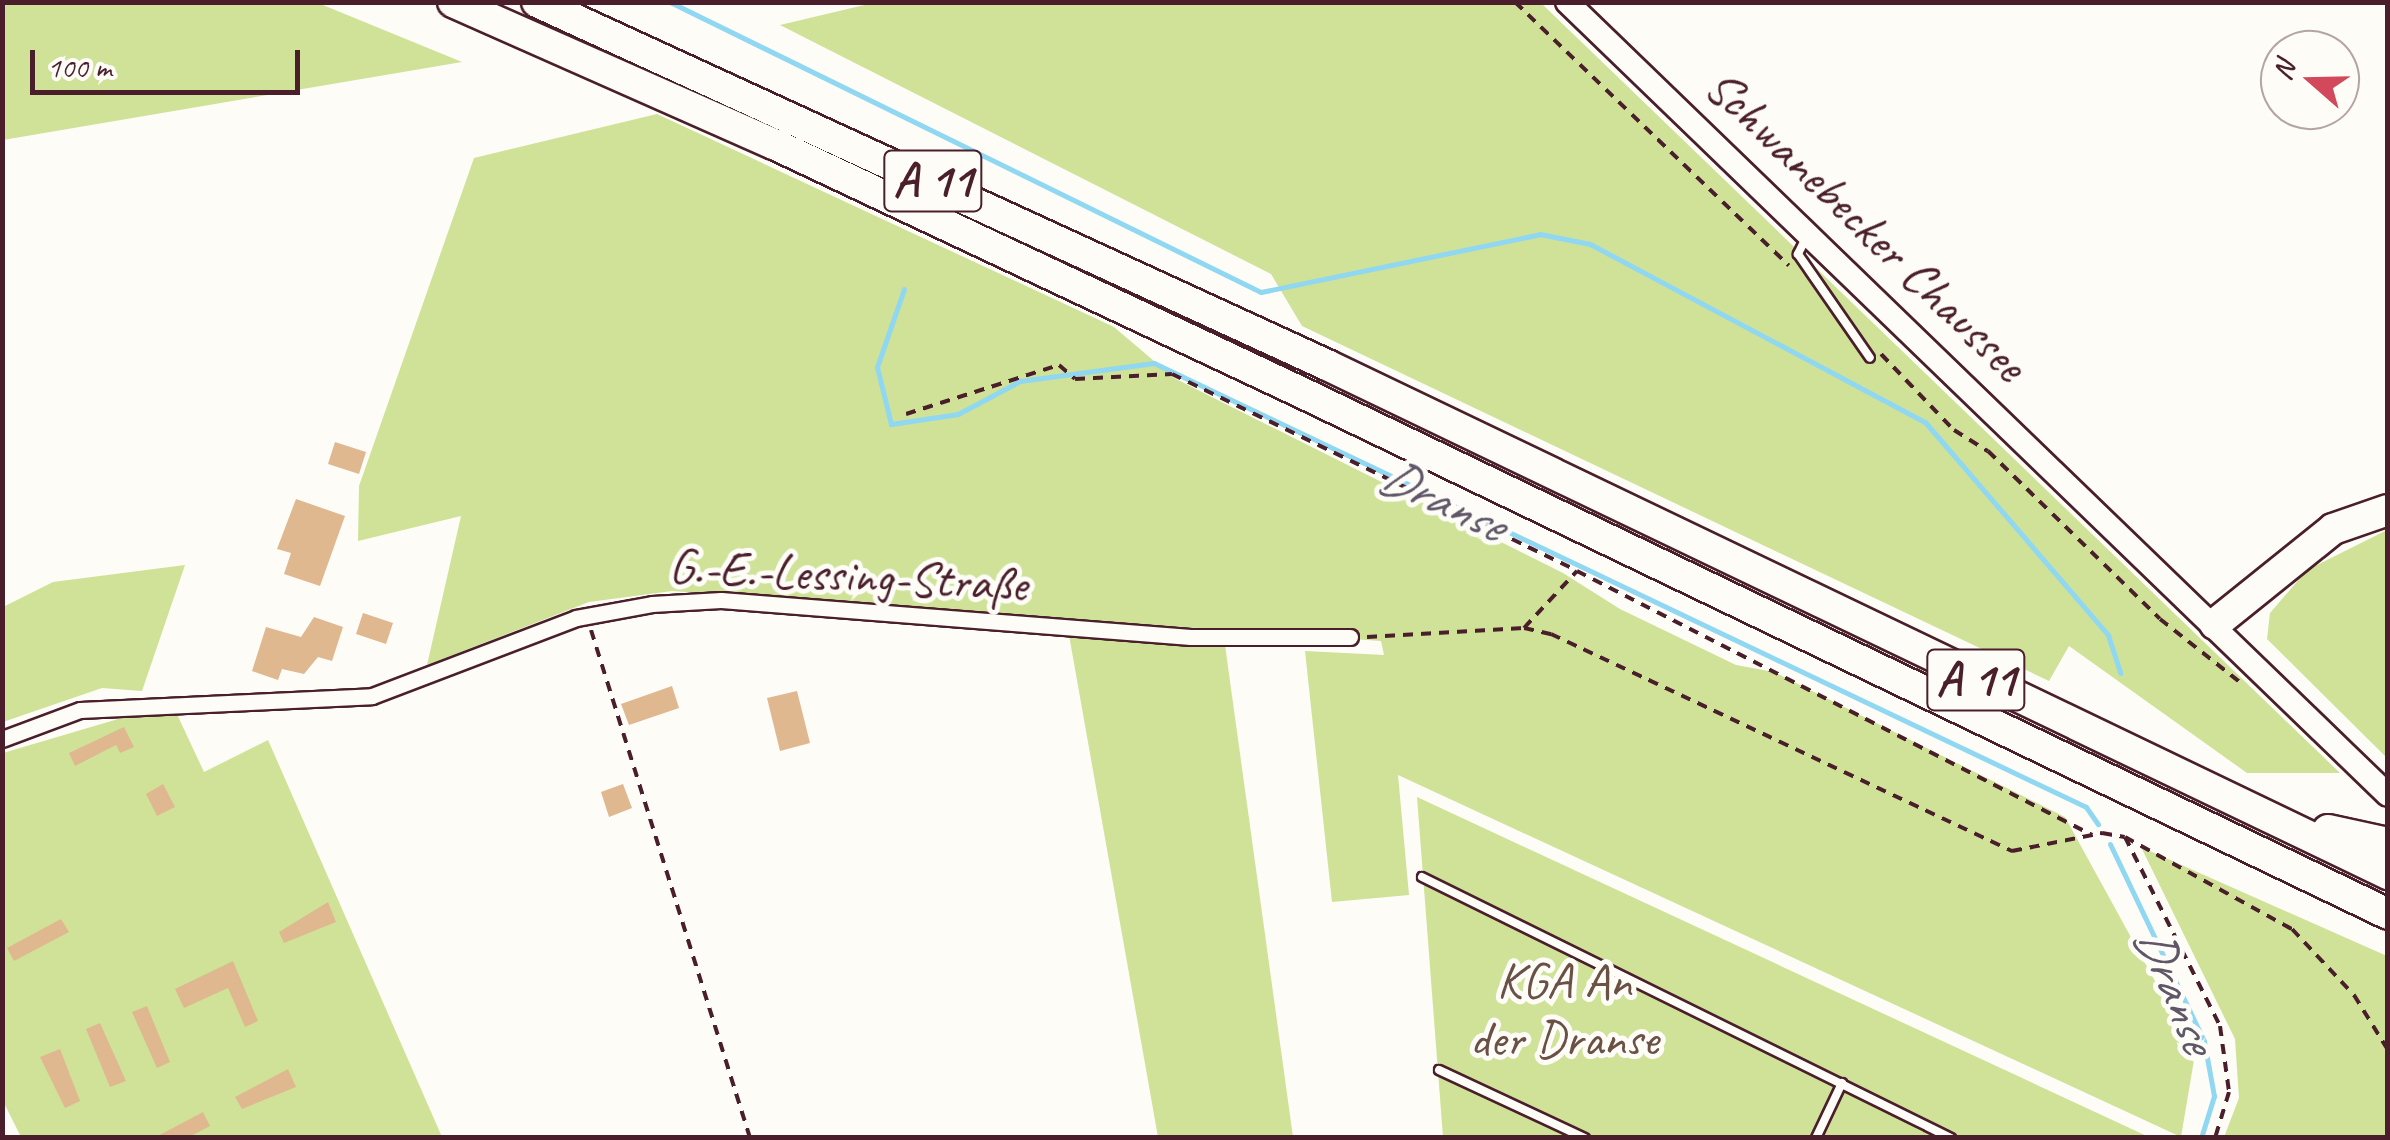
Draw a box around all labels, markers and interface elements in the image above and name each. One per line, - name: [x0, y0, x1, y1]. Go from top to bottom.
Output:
- scale bar: [35, 30, 305, 92]
- north arrow: [2260, 30, 2360, 130]
- text: 100 m: [47, 48, 112, 86]
- street label: Schwanebecker Chaussee: [1692, 56, 2040, 394]
- text: N: [2264, 56, 2303, 84]
- road number: A 11: [883, 138, 983, 224]
- water label: Dranse: [1370, 444, 1514, 556]
- street label: G.-E.-Lessing-Straße: [667, 536, 1029, 614]
- road number: A 11: [1926, 637, 2026, 723]
- water label: Dranse: [2121, 917, 2229, 1061]
- park label: KGA An der Dranse: [1469, 950, 1659, 1068]

